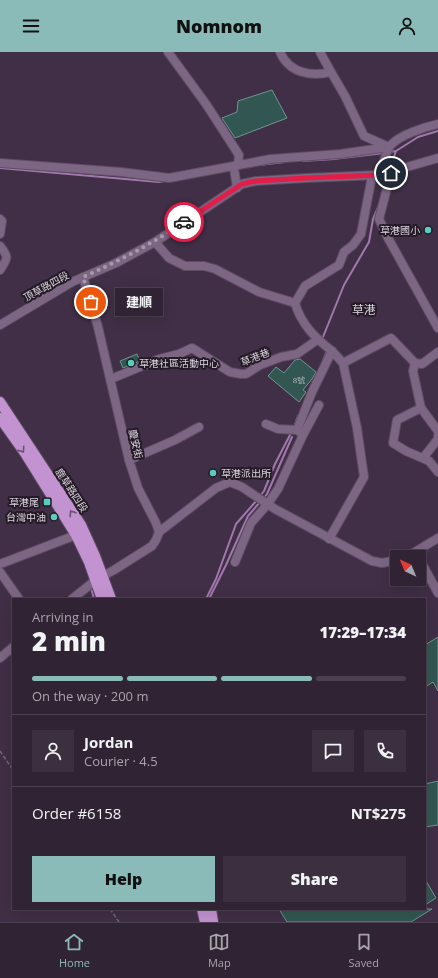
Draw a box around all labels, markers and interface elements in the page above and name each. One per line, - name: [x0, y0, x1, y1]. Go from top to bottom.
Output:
- text: Nomnom: [176, 14, 262, 38]
- icon: menu: [20, 15, 42, 37]
- icon: person: [396, 15, 418, 37]
- pin: [374, 156, 408, 190]
- icon: home: [380, 162, 402, 184]
- courier: [164, 202, 204, 242]
- icon: car: [173, 211, 195, 233]
- place label: 草港國小: [380, 223, 420, 237]
- marker: 草港國小: [423, 225, 433, 235]
- street label: 頂草路四段: [21, 268, 71, 304]
- pin: [74, 285, 108, 319]
- callout: 建順: [115, 288, 163, 316]
- icon: bag: [80, 291, 102, 313]
- text: 建順: [126, 293, 152, 311]
- district label: 草港: [352, 301, 376, 318]
- street label: 草港巷: [238, 345, 272, 369]
- place label: 草港社區活動中心: [139, 356, 219, 370]
- marker: 草港社區活動中心: [126, 358, 136, 368]
- house number: 8號: [293, 374, 305, 385]
- street label: 慶安街: [126, 428, 146, 460]
- one-way arrow: [17, 446, 25, 453]
- street label: 鹿草路四段: [53, 465, 91, 515]
- place label: 草港派出所: [221, 466, 271, 480]
- marker: 草港派出所: [208, 468, 218, 478]
- place label: 草港尾: [9, 495, 39, 509]
- marker: 草港尾: [42, 497, 52, 507]
- place label: 台灣中油: [6, 510, 46, 524]
- one-way arrow: [70, 510, 77, 517]
- marker: 台灣中油: [49, 512, 59, 522]
- north arrow: [390, 550, 426, 586]
- map controls: [390, 550, 426, 586]
- text: Arriving in: [32, 608, 94, 626]
- text: 17:29–17:34: [320, 622, 406, 642]
- text: 2 min: [32, 623, 106, 659]
- text: On the way · 200 m: [32, 687, 148, 705]
- button: person: [32, 730, 74, 772]
- button: chat: [312, 730, 354, 772]
- button: phone: [364, 730, 406, 772]
- text: Jordan: [84, 732, 133, 752]
- text: Courier · 4.5: [84, 752, 158, 770]
- text: Order #6158: [32, 803, 121, 823]
- text: NT$275: [351, 803, 406, 823]
- button: Help: [32, 856, 215, 902]
- button: Share: [223, 856, 406, 902]
- tab: Home: [59, 931, 90, 970]
- tab: Map: [208, 931, 231, 970]
- tab: Saved: [348, 931, 379, 970]

